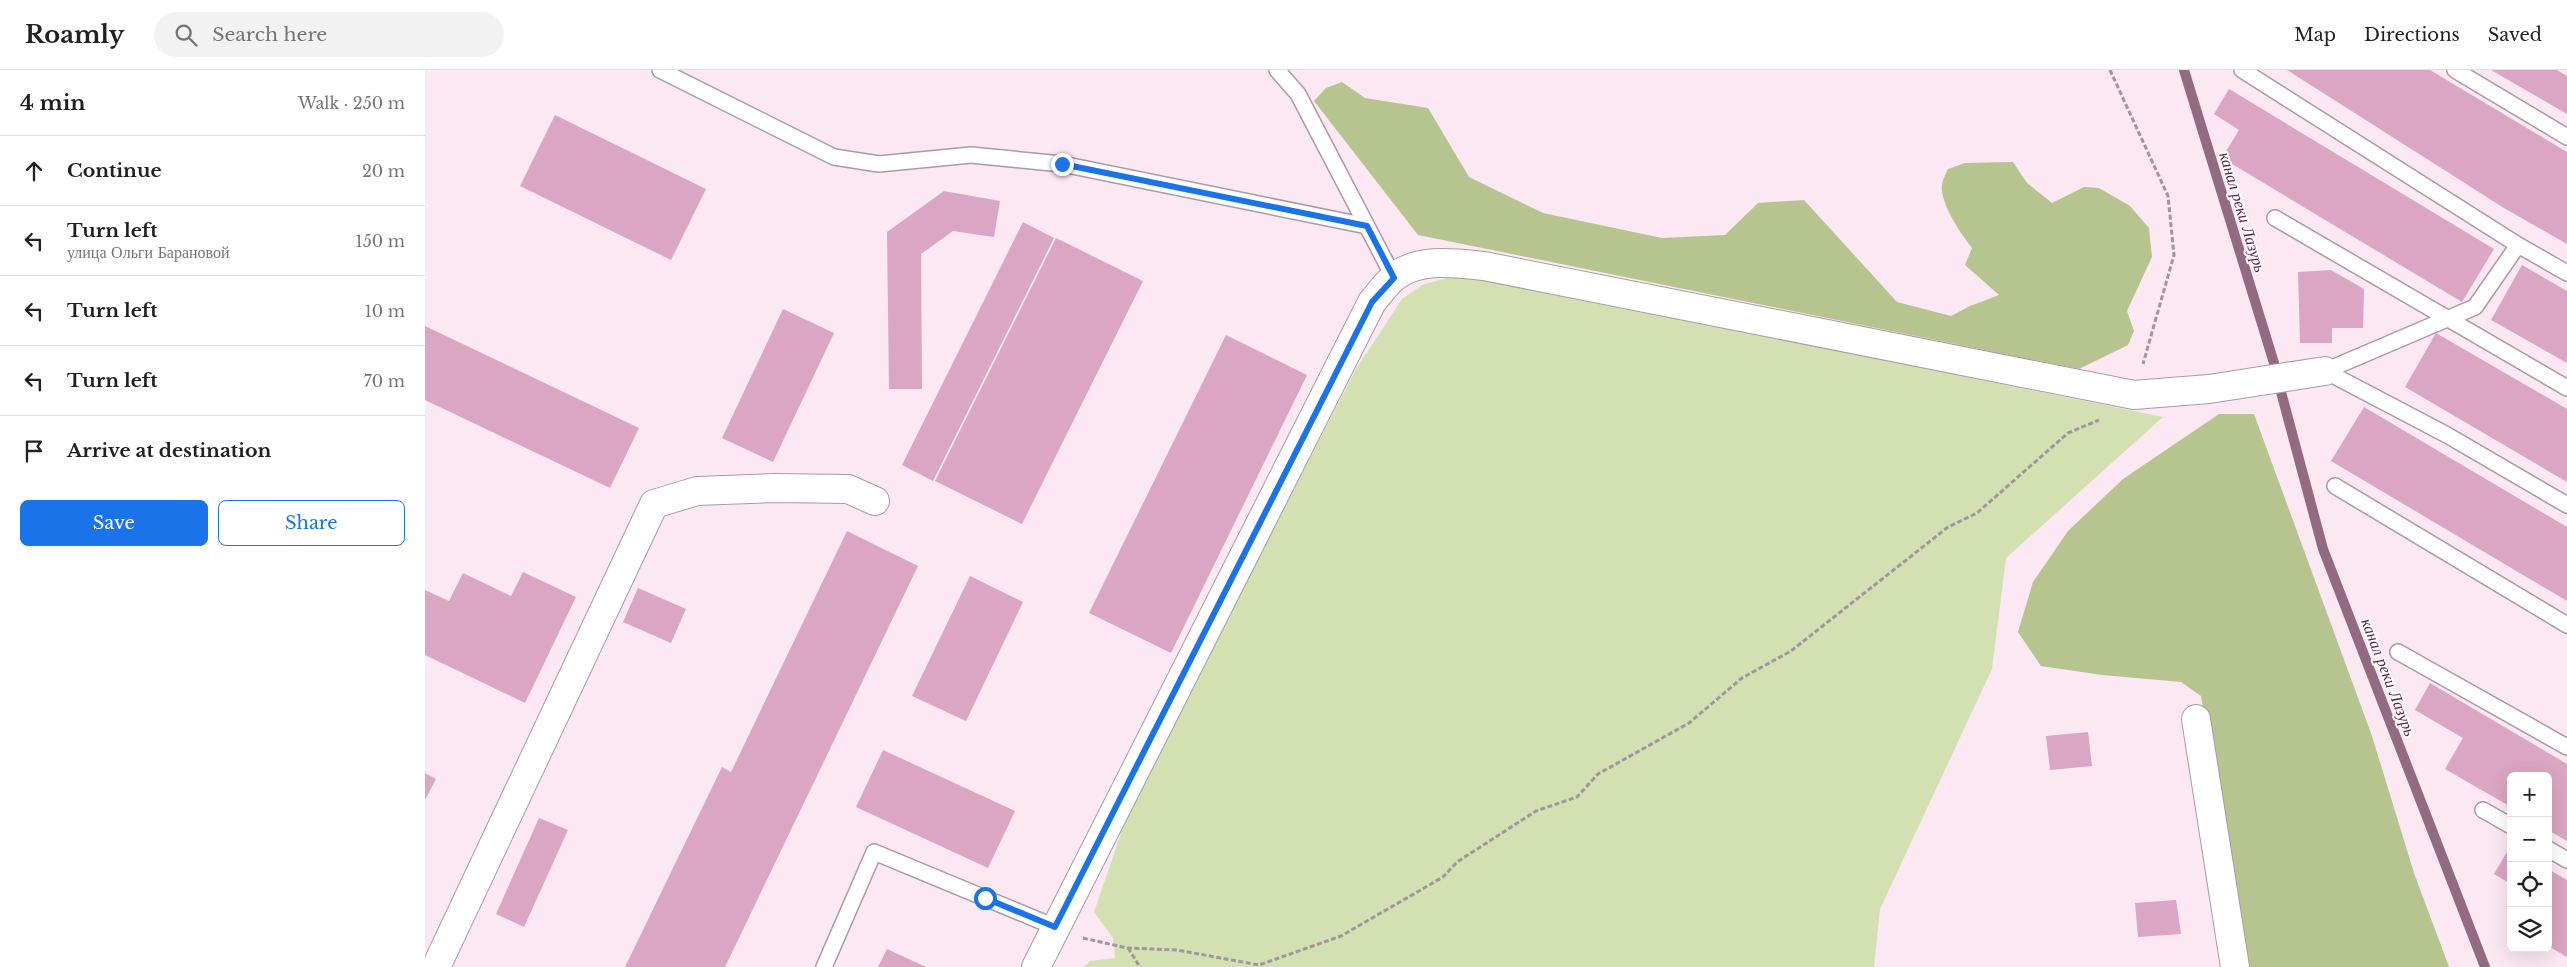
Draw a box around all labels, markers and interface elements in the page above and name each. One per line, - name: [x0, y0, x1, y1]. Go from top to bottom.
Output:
- search box: [154, 12, 504, 57]
- text: Roamly: [25, 20, 124, 49]
- icon: search: [172, 21, 200, 49]
- text: Search here: [212, 23, 327, 46]
- text: Map: [2294, 24, 2336, 46]
- text: Directions: [2364, 24, 2460, 46]
- text: Saved: [2488, 24, 2542, 46]
- text: 4 min: [20, 90, 86, 116]
- text: Walk · 250 m: [298, 93, 405, 113]
- water label: канал реки Лазурь: [2215, 150, 2271, 274]
- route end: [1051, 153, 1074, 176]
- icon: ahead: [20, 157, 48, 185]
- text: Continue: [67, 159, 162, 182]
- text: 20 m: [362, 161, 405, 181]
- text: Turn left: [67, 219, 158, 242]
- icon: left: [20, 227, 48, 255]
- text: 150 m: [356, 231, 405, 251]
- text: улица Ольги Барановой: [67, 242, 230, 262]
- icon: left: [20, 297, 48, 325]
- text: Turn left: [67, 299, 158, 322]
- text: 10 m: [365, 301, 405, 321]
- icon: left: [20, 367, 48, 395]
- text: Turn left: [67, 369, 158, 392]
- text: 70 m: [364, 371, 405, 391]
- icon: arrive: [20, 437, 48, 465]
- text: Arrive at destination: [67, 439, 271, 462]
- button: Save: [20, 500, 208, 546]
- button: Share: [218, 500, 405, 546]
- water label: канал реки Лазурь: [2357, 615, 2421, 739]
- map controls: [2507, 772, 2552, 952]
- button: +: [2507, 772, 2552, 817]
- button: −: [2507, 817, 2552, 862]
- button: locate: [2507, 862, 2552, 907]
- route start: [974, 887, 997, 910]
- button: layers: [2507, 907, 2552, 952]

